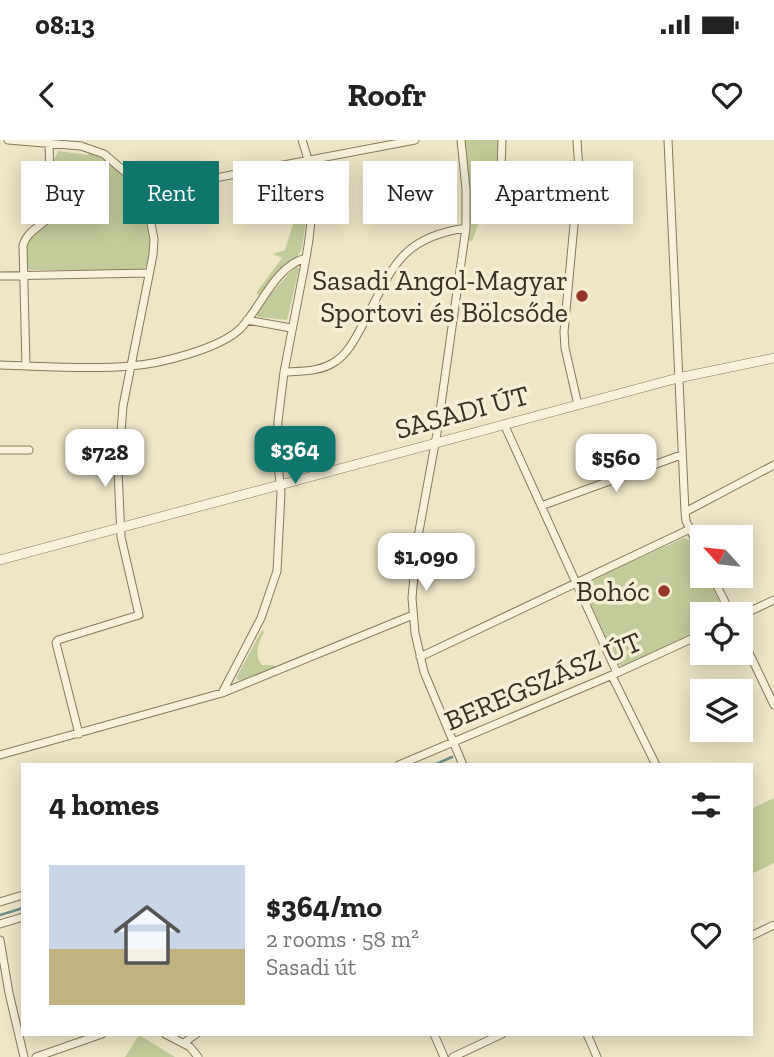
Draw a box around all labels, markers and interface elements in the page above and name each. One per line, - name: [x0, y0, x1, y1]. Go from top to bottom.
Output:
- text: 08:13: [35, 9, 95, 41]
- icon: back: [28, 76, 66, 114]
- text: Roofr: [348, 76, 426, 114]
- icon: heart: [708, 76, 746, 114]
- chip: Buy: [21, 161, 109, 224]
- chip: Rent: [123, 161, 219, 224]
- chip: Filters: [233, 161, 349, 224]
- chip: New: [363, 161, 457, 224]
- chip: Apartment: [471, 161, 633, 224]
- place label: Sasadi Angol-Magyar Sportovi és Bölcsőde: [312, 264, 568, 329]
- marker: Sasadi Angol-Magyar Sportovi és Bölcsőde: [574, 288, 590, 304]
- street label: SASADI ÚT: [391, 378, 533, 446]
- pin: $364: [254, 426, 336, 486]
- pin: $728: [64, 430, 146, 489]
- pin: $560: [575, 434, 657, 494]
- text: $364: [271, 435, 320, 463]
- text: $728: [81, 438, 129, 466]
- text: $560: [592, 443, 640, 471]
- north arrow: [690, 525, 752, 588]
- map controls: [690, 525, 753, 742]
- pin: $1,090: [369, 533, 483, 593]
- text: $1,090: [394, 542, 458, 570]
- place label: Bohóc: [576, 575, 650, 608]
- marker: Bohóc: [656, 583, 672, 599]
- button: locate: [690, 602, 753, 665]
- street label: BEREGSZÁSZ ÚT: [440, 625, 646, 737]
- button: layers: [690, 679, 753, 742]
- icon: filters: [687, 786, 725, 824]
- text: 4 homes: [49, 787, 159, 823]
- text: $364/mo: [266, 889, 382, 925]
- icon: home: [105, 893, 189, 977]
- icon: heart: [687, 916, 725, 954]
- text: 2 rooms · 58 m²: [266, 925, 419, 953]
- text: Sasadi út: [266, 953, 356, 981]

